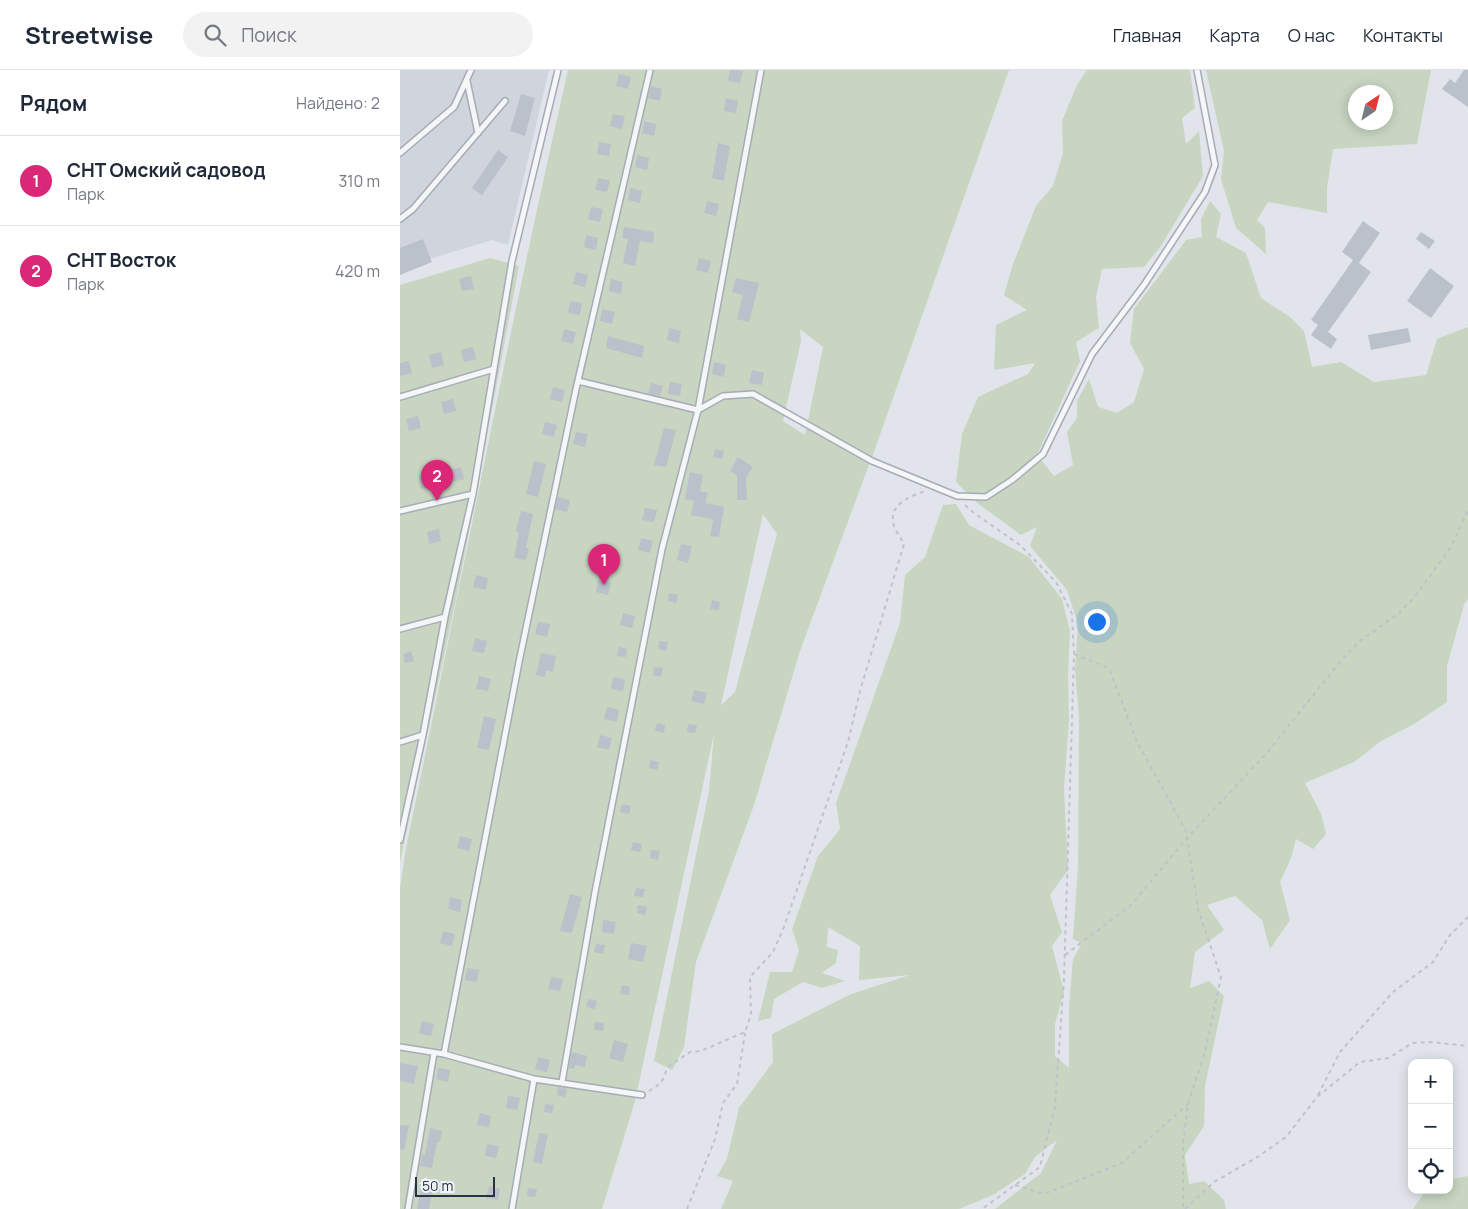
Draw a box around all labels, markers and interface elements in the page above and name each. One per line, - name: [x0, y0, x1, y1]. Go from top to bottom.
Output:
- search box: [183, 12, 533, 57]
- text: Streetwise: [25, 18, 153, 51]
- icon: search: [201, 21, 229, 49]
- text: Поиск: [241, 22, 296, 48]
- text: Главная: [1113, 23, 1182, 47]
- text: Карта: [1210, 23, 1260, 47]
- text: О нас: [1288, 23, 1335, 47]
- text: Контакты: [1363, 23, 1443, 47]
- north arrow: [1348, 85, 1393, 130]
- text: Рядом: [20, 89, 87, 117]
- text: Найдено: 2: [296, 92, 380, 114]
- text: СНТ Омский садовод: [67, 157, 265, 183]
- text: 1: [32, 170, 40, 192]
- text: 310 m: [338, 170, 380, 192]
- text: Парк: [67, 183, 104, 205]
- text: СНТ Восток: [67, 247, 176, 273]
- text: 2: [31, 260, 41, 282]
- text: 420 m: [335, 260, 380, 282]
- text: Парк: [67, 273, 104, 295]
- pin: 2: [421, 460, 453, 501]
- pin: 1: [588, 544, 620, 585]
- your location: [1084, 609, 1110, 635]
- map controls: [1408, 1059, 1453, 1194]
- button: +: [1408, 1059, 1453, 1104]
- button: −: [1408, 1104, 1453, 1149]
- button: locate: [1408, 1149, 1453, 1194]
- scale bar: [415, 1174, 495, 1197]
- text: 50 m: [422, 1176, 453, 1195]

